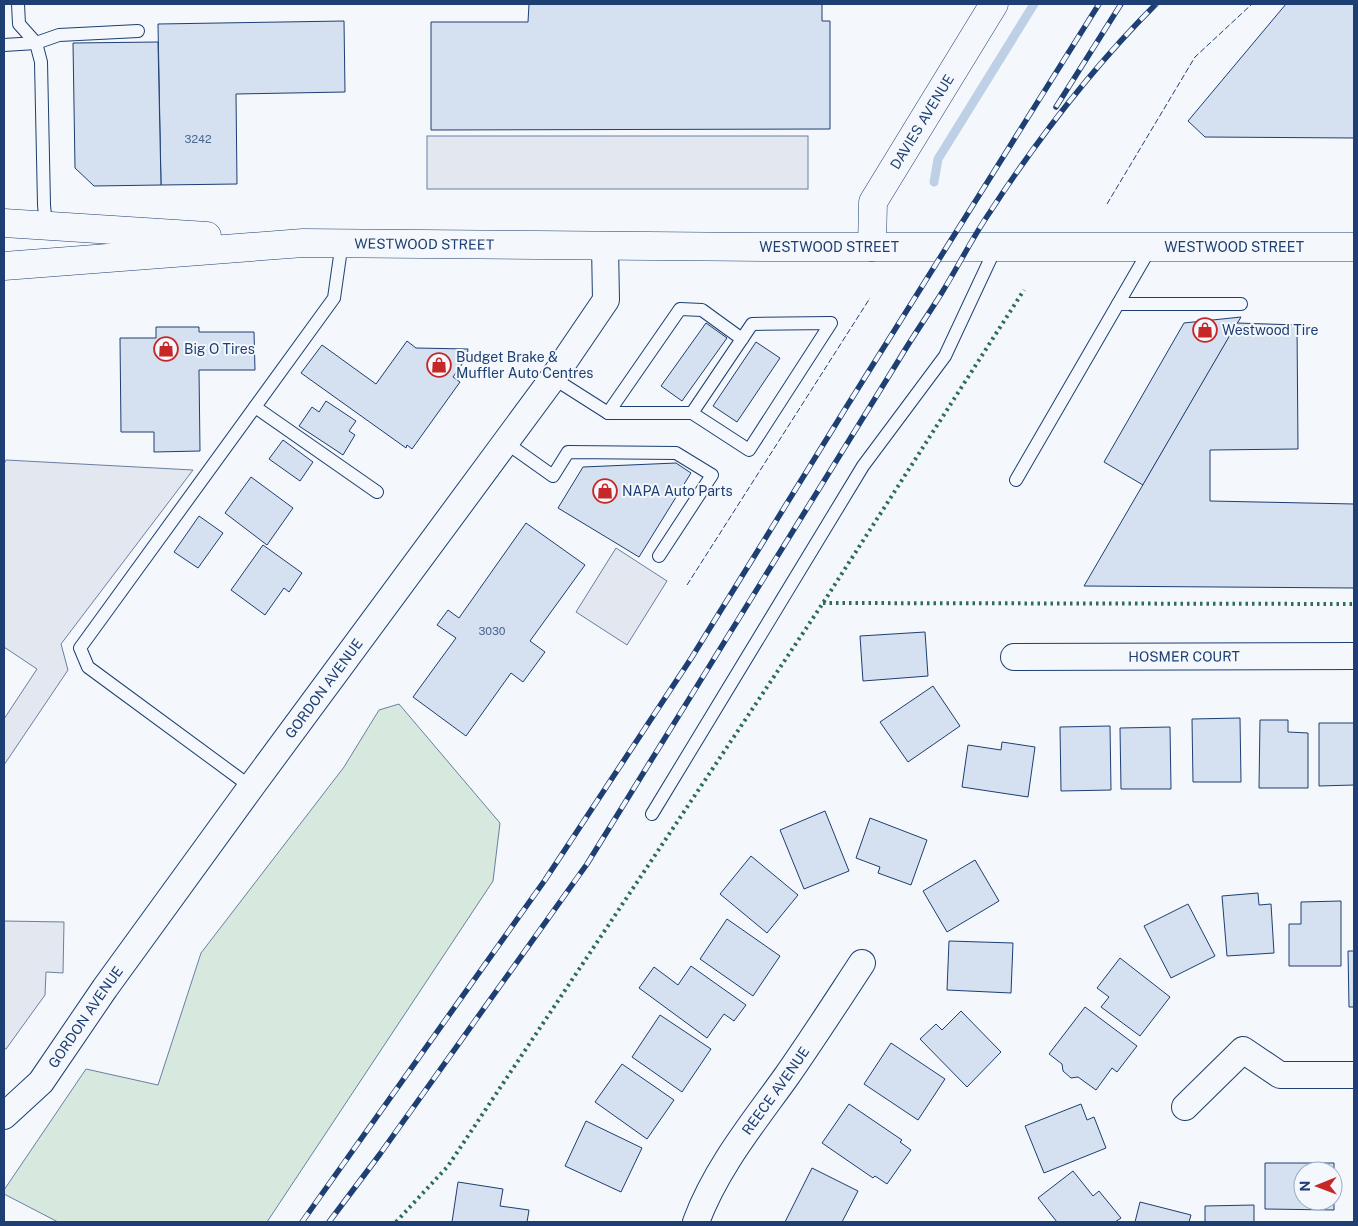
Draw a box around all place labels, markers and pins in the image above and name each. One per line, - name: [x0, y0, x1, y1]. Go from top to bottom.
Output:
- shop icon: Westwood Tire: [1192, 317, 1218, 343]
- place label: Westwood Tire: [1222, 322, 1319, 338]
- shop icon: Big O Tires: [153, 336, 179, 362]
- place label: Big O Tires: [184, 341, 255, 357]
- place label: Budget Brake & Muffler Auto Centres: [456, 349, 593, 381]
- shop icon: Budget Brake & Muffler Auto Centres: [426, 352, 452, 378]
- shop icon: NAPA Auto Parts: [592, 478, 618, 504]
- place label: NAPA Auto Parts: [622, 483, 733, 499]

